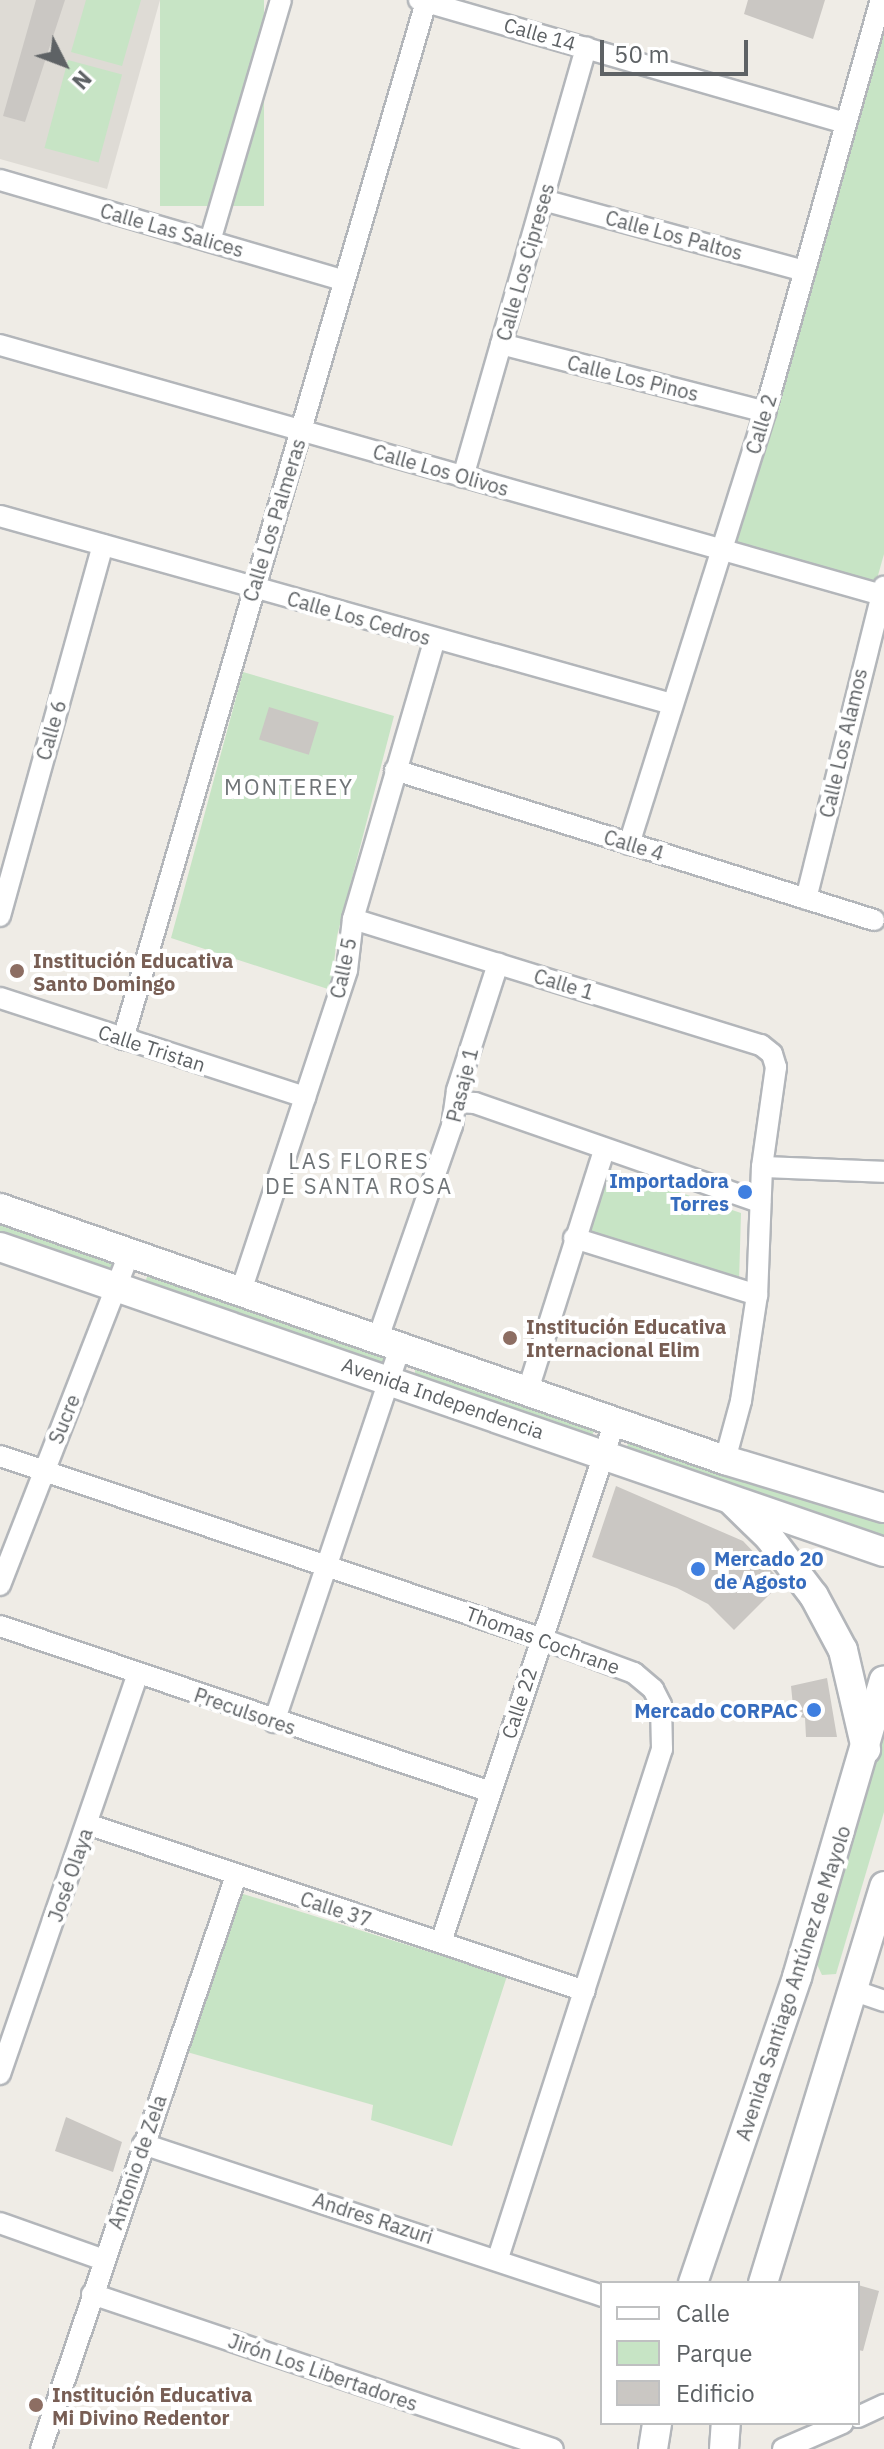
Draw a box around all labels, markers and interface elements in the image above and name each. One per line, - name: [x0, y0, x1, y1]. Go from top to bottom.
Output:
- street label: Calle 14: [501, 12, 579, 56]
- north arrow: [24, 24, 104, 104]
- scale bar: [604, 24, 752, 74]
- text: 50 m: [614, 38, 669, 70]
- text: N: [66, 65, 98, 96]
- street label: Calle Los Cipreses: [491, 180, 559, 344]
- street label: Calle Las Salices: [98, 198, 246, 262]
- street label: Calle Los Paltos: [603, 205, 745, 265]
- street label: Calle Los Pinos: [565, 350, 701, 406]
- street label: Calle 2: [741, 391, 781, 457]
- street label: Calle Los Palmeras: [238, 436, 310, 604]
- street label: Calle Los Olivos: [370, 439, 512, 501]
- street label: Calle Los Cedros: [284, 586, 434, 650]
- street label: Calle Los Alamos: [814, 666, 872, 820]
- street label: Calle 6: [31, 697, 71, 763]
- district label: MONTEREY: [224, 774, 354, 800]
- street label: Calle 4: [601, 825, 667, 865]
- street label: Calle 5: [325, 935, 361, 1001]
- place label: Institución Educativa Santo Domingo: [33, 948, 233, 995]
- marker: Institución Educativa Santo Domingo: [8, 962, 26, 980]
- street label: Calle 1: [531, 964, 597, 1004]
- street label: Calle Tristan: [95, 1019, 209, 1077]
- street label: Pasaje 1: [441, 1045, 483, 1125]
- district label: LAS FLORES DE SANTA ROSA: [265, 1147, 453, 1198]
- place label: Importadora Torres: [609, 1168, 729, 1215]
- marker: Importadora Torres: [736, 1183, 754, 1201]
- place label: Institución Educativa Internacional Elim: [526, 1314, 726, 1361]
- marker: Institución Educativa Internacional Elim: [501, 1329, 519, 1347]
- street label: Avenida Independencia: [339, 1352, 547, 1444]
- street label: Sucre: [43, 1391, 85, 1447]
- place label: Mercado 20 de Agosto: [714, 1546, 823, 1593]
- marker: Mercado 20 de Agosto: [689, 1560, 707, 1578]
- street label: Thomas Cochrane: [463, 1601, 623, 1679]
- street label: Calle 22: [496, 1664, 542, 1742]
- street label: Preculsores: [191, 1682, 299, 1740]
- place label: Mercado CORPAC: [634, 1698, 798, 1722]
- marker: Mercado CORPAC: [805, 1701, 823, 1719]
- street label: Avenida Santiago Antúnez de Mayolo: [731, 1822, 855, 2144]
- street label: José Olaya: [43, 1825, 97, 1925]
- street label: Calle 37: [297, 1886, 375, 1932]
- street label: Antonio de Zela: [103, 2092, 171, 2232]
- street label: Andres Razuri: [310, 2187, 436, 2249]
- legend: [600, 2281, 860, 2425]
- text: Calle: [676, 2297, 730, 2329]
- street label: Jirón Los Libertadores: [225, 2328, 421, 2416]
- text: Parque: [676, 2337, 753, 2369]
- text: Edificio: [676, 2377, 755, 2409]
- place label: Institución Educativa Mi Divino Redentor: [52, 2382, 252, 2429]
- marker: Institución Educativa Mi Divino Redentor: [27, 2396, 45, 2414]

